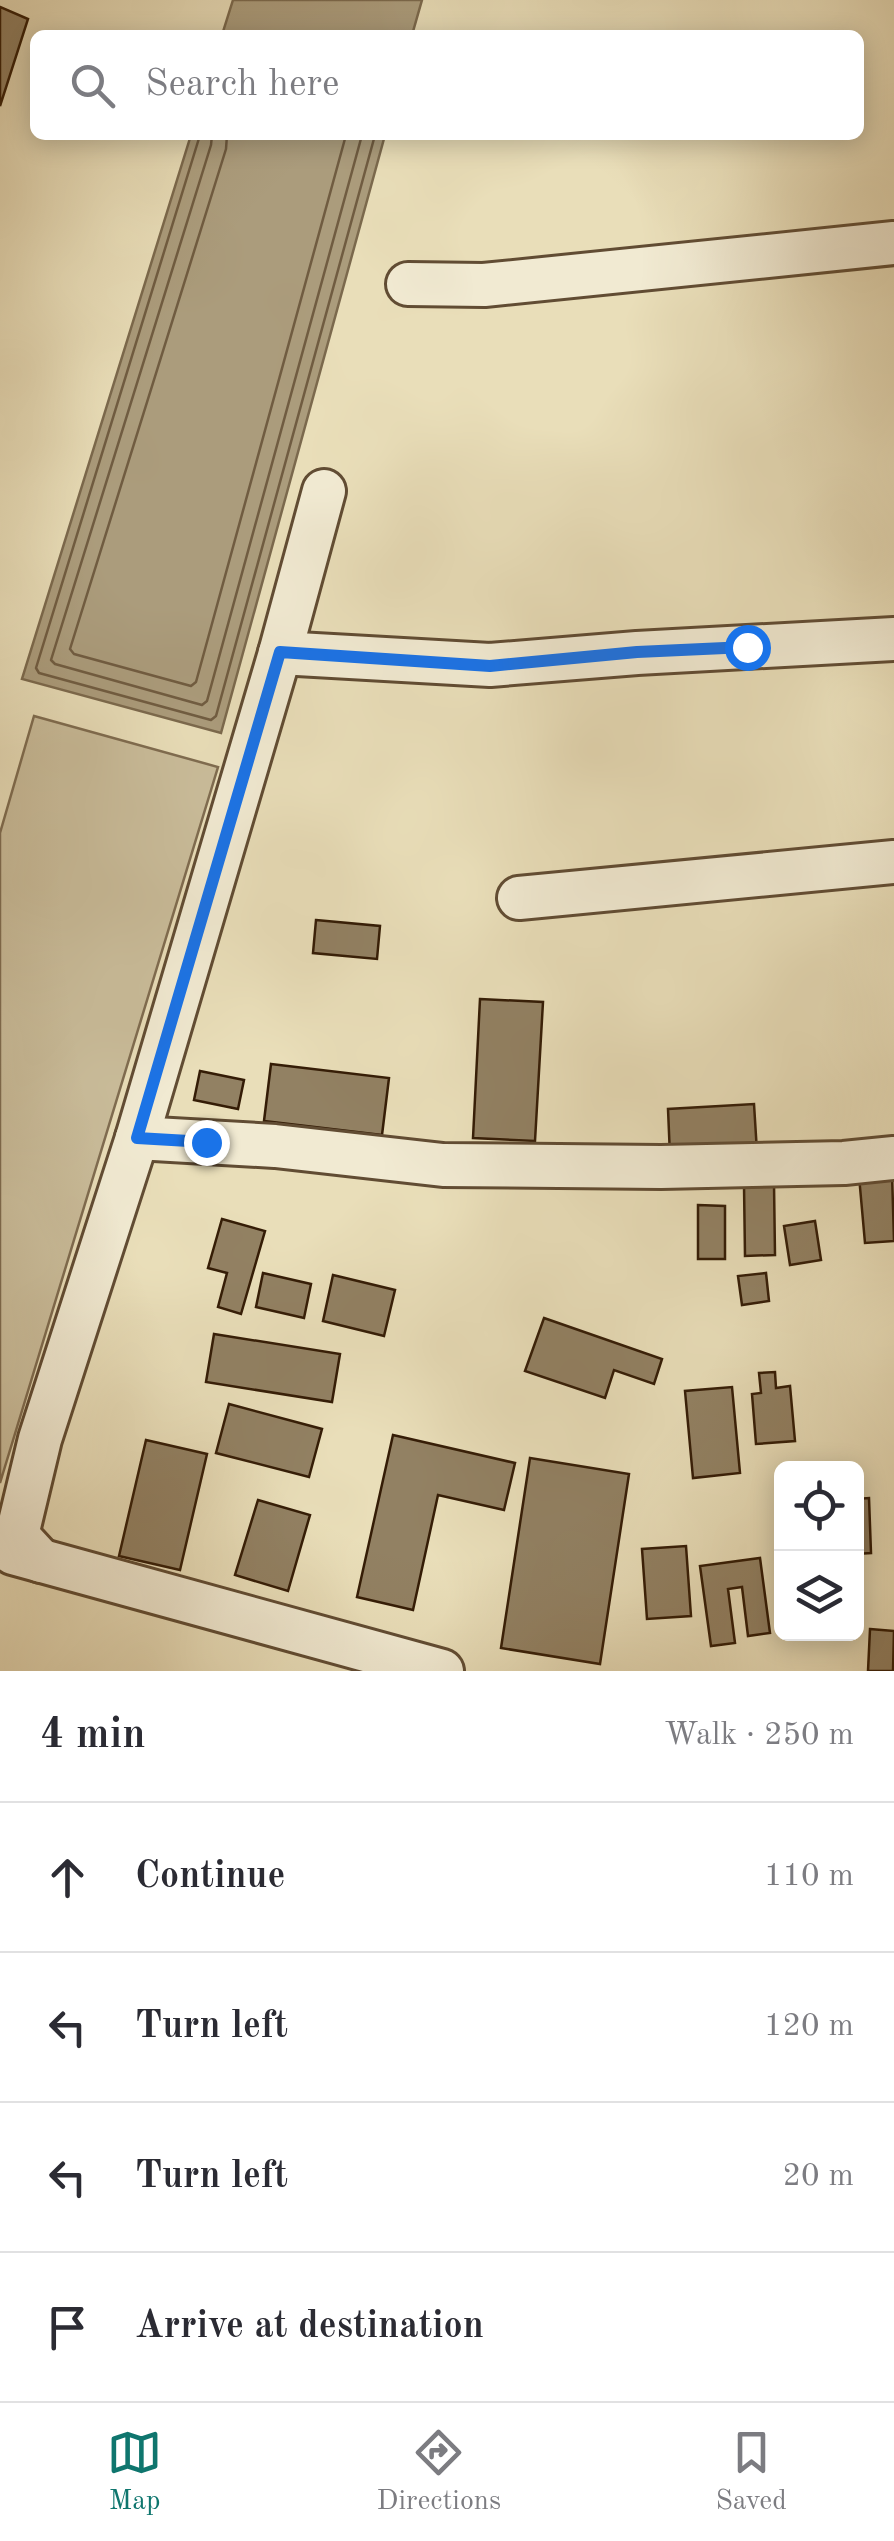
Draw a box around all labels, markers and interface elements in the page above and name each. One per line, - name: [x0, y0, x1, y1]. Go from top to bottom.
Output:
- search box: [30, 30, 864, 140]
- icon: search: [65, 58, 120, 113]
- text: Search here: [145, 66, 340, 104]
- route start: [725, 625, 771, 671]
- route end: [184, 1120, 230, 1166]
- map controls: [774, 1461, 864, 1641]
- button: locate: [774, 1461, 864, 1551]
- button: layers: [774, 1551, 864, 1641]
- text: 4 min: [40, 1715, 146, 1757]
- text: Walk · 250 m: [664, 1720, 854, 1752]
- icon: ahead: [40, 1850, 95, 1905]
- text: Continue: [135, 1858, 285, 1896]
- text: 110 m: [764, 1861, 854, 1893]
- icon: left: [40, 2000, 95, 2055]
- text: Turn left: [135, 2008, 288, 2046]
- text: 120 m: [764, 2011, 854, 2043]
- icon: left: [40, 2150, 95, 2205]
- text: Turn left: [135, 2158, 288, 2196]
- text: 20 m: [783, 2161, 854, 2193]
- icon: arrive: [40, 2300, 95, 2355]
- text: Arrive at destination: [135, 2308, 484, 2346]
- tab: Map: [107, 2425, 162, 2520]
- tab: Directions: [377, 2425, 501, 2520]
- tab: Saved: [715, 2425, 787, 2520]

